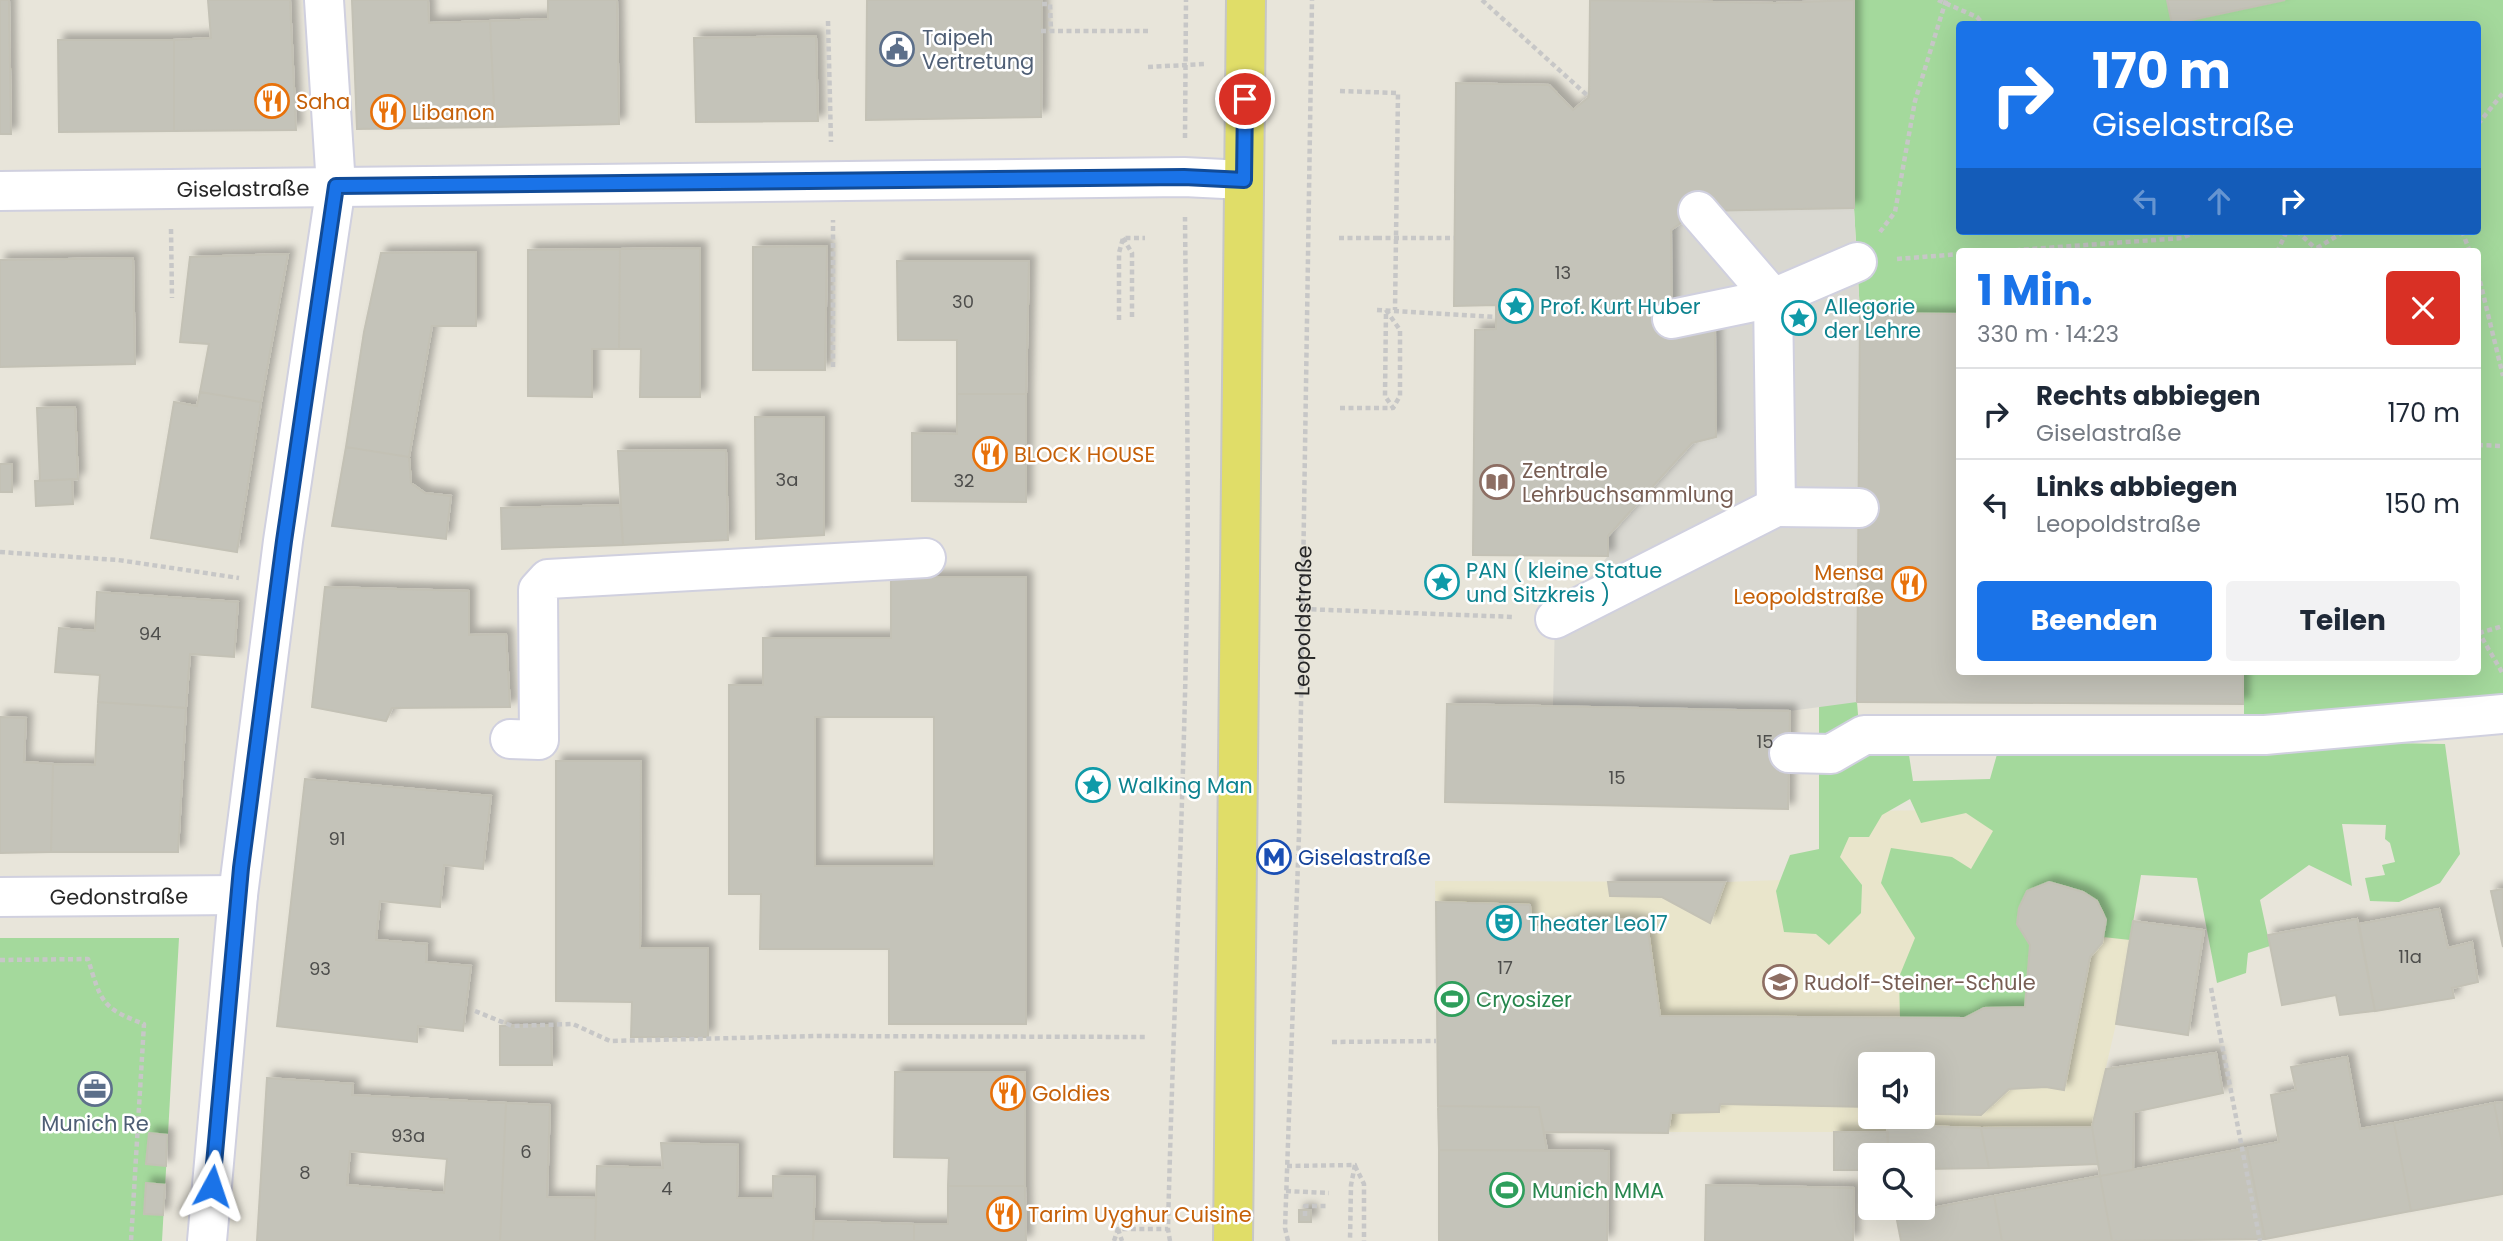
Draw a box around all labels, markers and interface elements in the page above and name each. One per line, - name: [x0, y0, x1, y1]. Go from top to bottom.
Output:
- place label: Taipeh Vertretung: [922, 23, 1034, 76]
- public building icon: Taipeh Vertretung: [878, 30, 916, 68]
- text: 170 m: [2092, 37, 2231, 105]
- icon: right: [1977, 49, 2068, 140]
- pin: [1215, 69, 1275, 129]
- icon: arrive: [1226, 80, 1264, 118]
- restaurant icon: Saha: [253, 82, 291, 120]
- place label: Saha: [296, 87, 350, 116]
- restaurant icon: Libanon: [369, 93, 407, 131]
- place label: Libanon: [412, 98, 495, 127]
- text: Giselastraße: [2092, 102, 2294, 147]
- street label: Giselastraße: [176, 173, 310, 203]
- icon: left: [2127, 182, 2165, 220]
- icon: ahead: [2200, 182, 2238, 220]
- icon: right: [2273, 182, 2311, 220]
- house number: 13: [1555, 260, 1571, 285]
- text: 1 Min.: [1977, 261, 2093, 320]
- button: close: [2386, 271, 2460, 345]
- place icon: Prof. Kurt Huber: [1497, 287, 1535, 325]
- house number: 30: [952, 289, 974, 314]
- place label: Prof. Kurt Huber: [1540, 292, 1701, 321]
- place label: Allegorie der Lehre: [1824, 292, 1921, 345]
- place icon: Allegorie der Lehre: [1780, 299, 1818, 337]
- text: 330 m · 14:23: [1977, 318, 2119, 350]
- text: Rechts abbiegen: [2036, 378, 2261, 414]
- icon: right: [1977, 395, 2015, 433]
- text: 170 m: [2387, 395, 2460, 431]
- text: Giselastraße: [2036, 417, 2181, 449]
- restaurant icon: BLOCK HOUSE: [971, 435, 1009, 473]
- place label: BLOCK HOUSE: [1014, 440, 1155, 469]
- place label: Zentrale Lehrbuchsammlung: [1522, 456, 1734, 509]
- library icon: Zentrale Lehrbuchsammlung: [1478, 463, 1516, 501]
- house number: 3a: [776, 467, 798, 492]
- house number: 32: [954, 468, 974, 493]
- text: Links abbiegen: [2036, 469, 2238, 505]
- icon: left: [1977, 486, 2015, 524]
- text: 150 m: [2385, 486, 2460, 522]
- text: Leopoldstraße: [2036, 508, 2201, 540]
- street label: Leopoldstraße: [1287, 545, 1318, 696]
- place label: PAN ( kleine Statue und Sitzkreis ): [1466, 556, 1662, 609]
- place label: Mensa Leopoldstraße: [1734, 558, 1884, 611]
- place icon: PAN ( kleine Statue und Sitzkreis ): [1423, 563, 1461, 601]
- restaurant icon: Mensa Leopoldstraße: [1890, 565, 1928, 603]
- button: Beenden: [1977, 581, 2212, 661]
- button: Teilen: [2226, 581, 2460, 661]
- house number: 94: [139, 621, 161, 646]
- house number: 15: [1756, 729, 1774, 754]
- house number: 15: [1608, 765, 1626, 790]
- place icon: Walking Man: [1074, 766, 1112, 804]
- place label: Walking Man: [1118, 771, 1253, 800]
- house number: 91: [328, 826, 346, 851]
- metro station icon: Giselastraße: [1255, 838, 1293, 876]
- place label: Giselastraße: [1298, 843, 1431, 872]
- street label: Gedonstraße: [50, 881, 188, 911]
- theatre icon: Theater Leo17: [1485, 904, 1523, 942]
- place label: Theater Leo17: [1528, 909, 1668, 938]
- house number: 11a: [2398, 944, 2422, 969]
- house number: 17: [1497, 955, 1513, 980]
- house number: 93: [309, 956, 331, 981]
- school or university icon: Rudolf-Steiner-Schule: [1761, 963, 1799, 1001]
- place label: Rudolf-Steiner-Schule: [1804, 968, 2036, 997]
- sports icon: Cryosizer: [1433, 980, 1471, 1018]
- place label: Cryosizer: [1476, 985, 1572, 1014]
- map controls: [1858, 1052, 1935, 1220]
- button: sound: [1858, 1052, 1935, 1129]
- office icon: Munich Re: [76, 1070, 114, 1108]
- restaurant icon: Goldies: [989, 1074, 1027, 1112]
- place label: Goldies: [1032, 1079, 1110, 1108]
- place label: Munich Re: [41, 1109, 149, 1138]
- house number: 93a: [391, 1123, 425, 1148]
- house number: 6: [520, 1139, 532, 1164]
- button: search: [1858, 1143, 1935, 1220]
- position arrow: [175, 1149, 249, 1223]
- house number: 8: [299, 1160, 311, 1185]
- sports icon: Munich MMA: [1488, 1171, 1526, 1209]
- house number: 4: [661, 1176, 673, 1201]
- place label: Munich MMA: [1532, 1176, 1664, 1205]
- restaurant icon: Tarim Uyghur Cuisine: [985, 1195, 1023, 1233]
- place label: Tarim Uyghur Cuisine: [1028, 1200, 1252, 1229]

